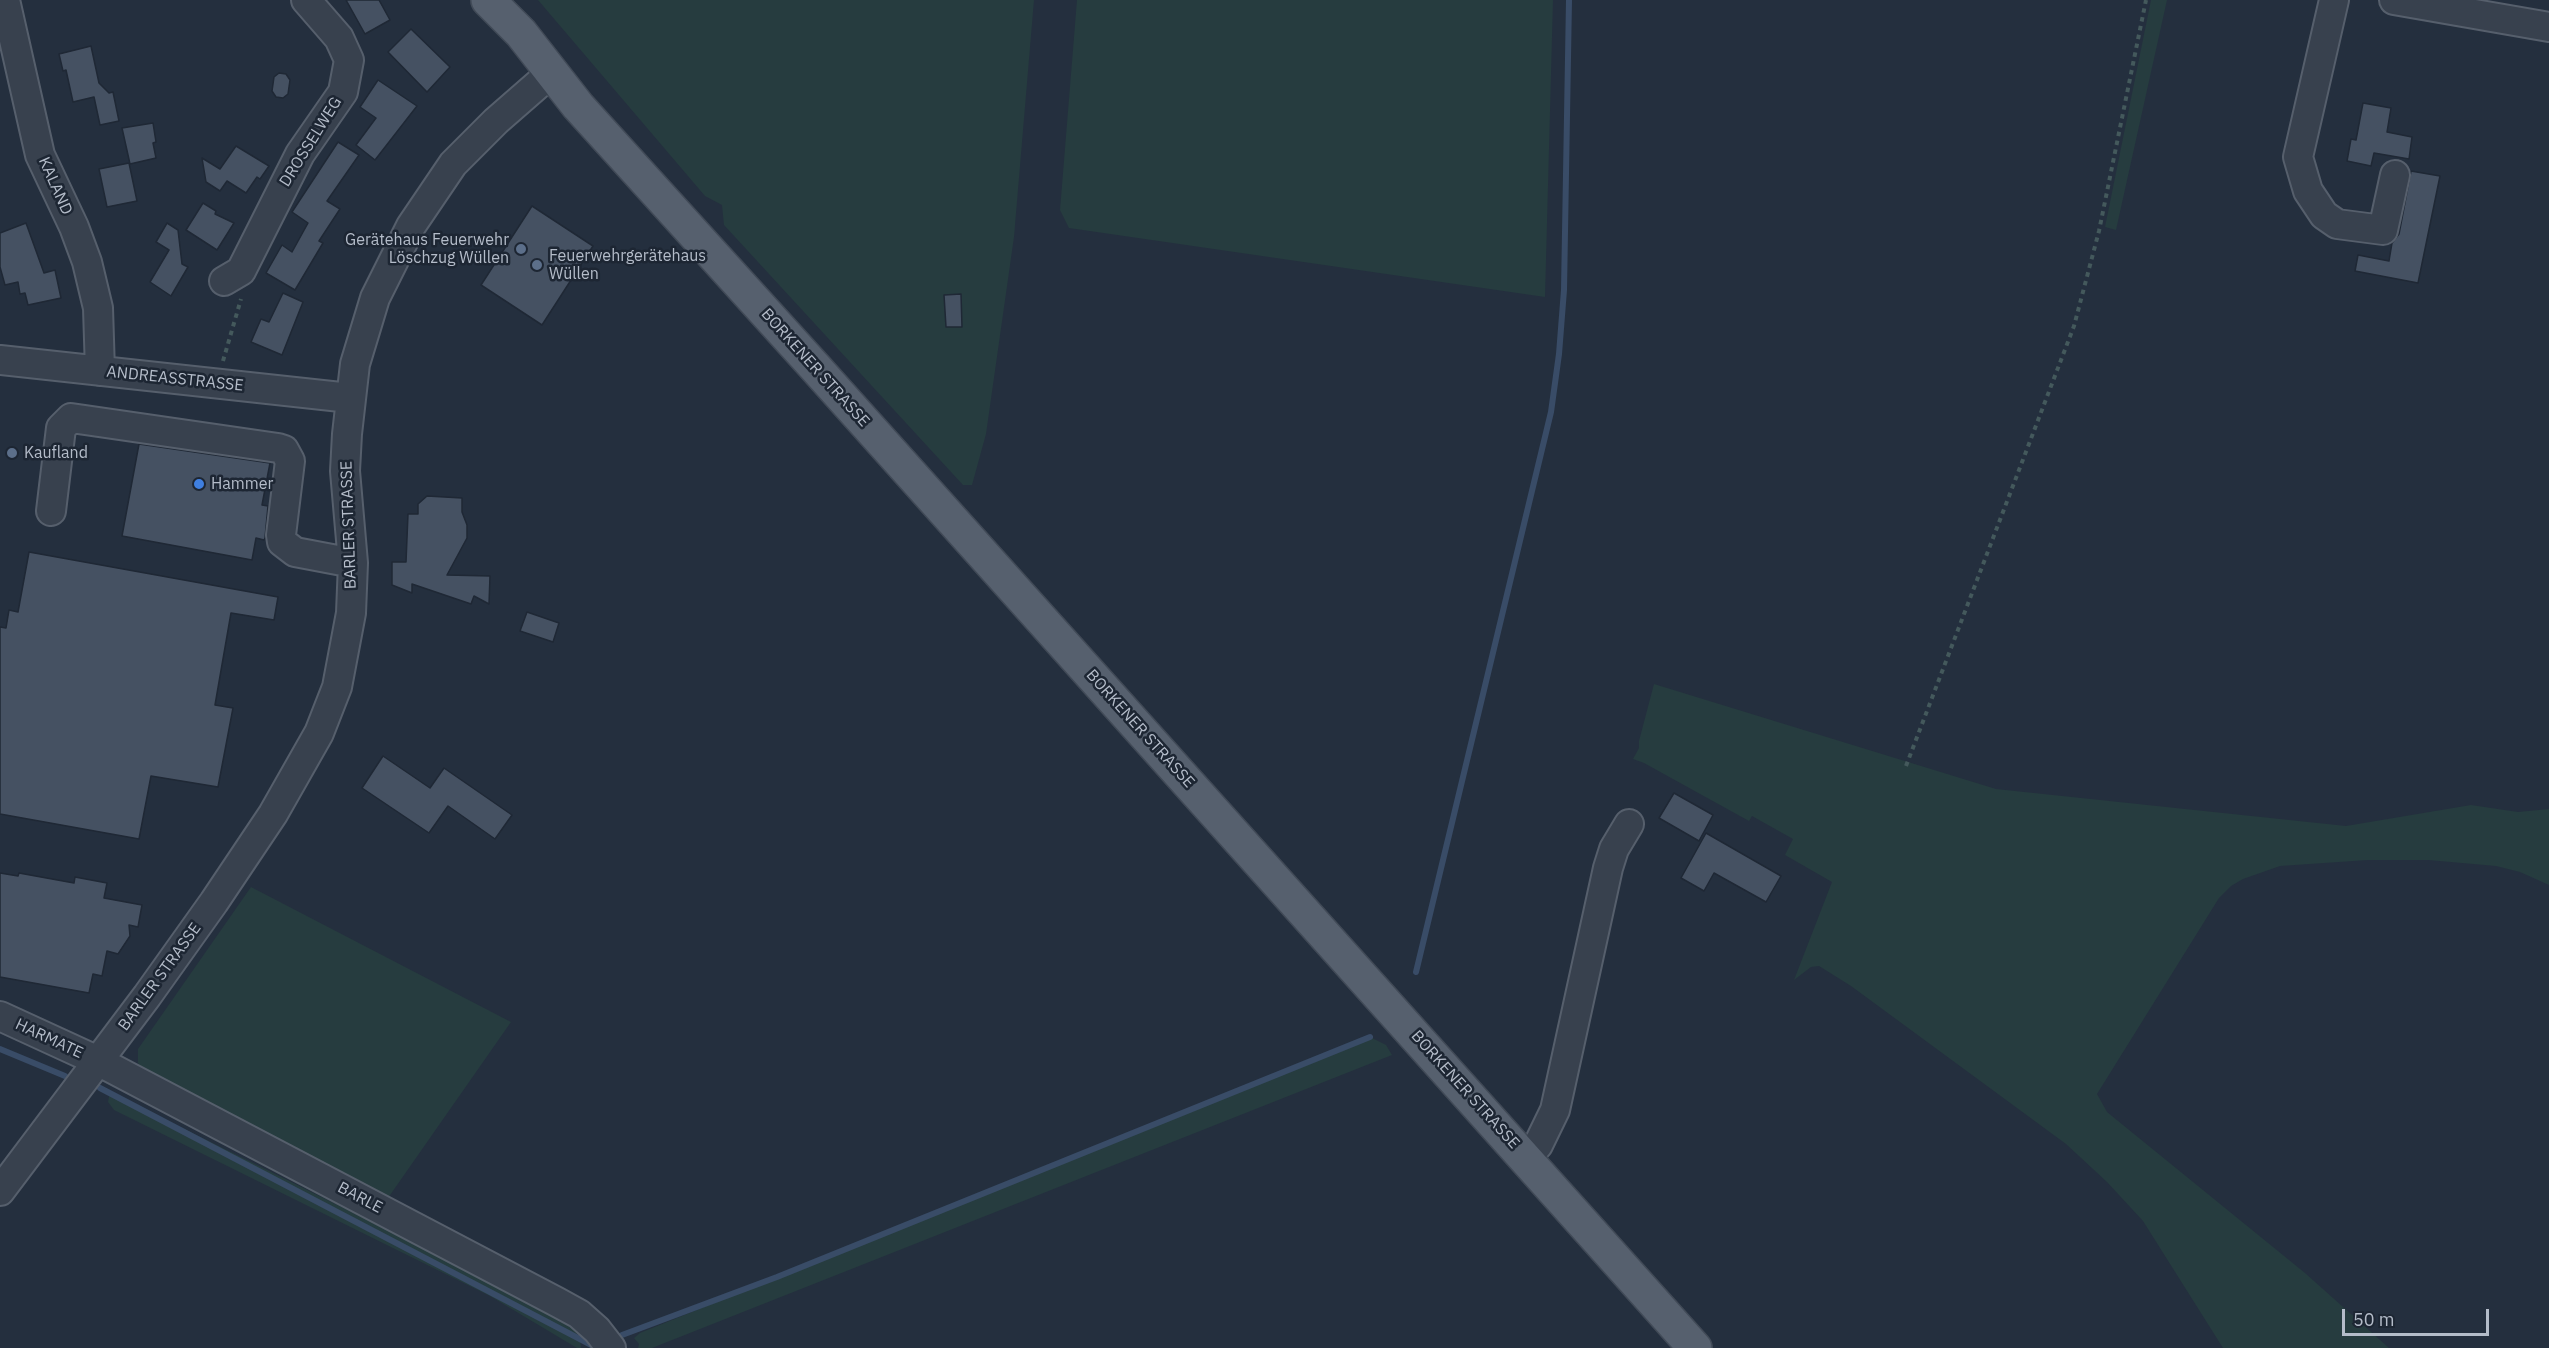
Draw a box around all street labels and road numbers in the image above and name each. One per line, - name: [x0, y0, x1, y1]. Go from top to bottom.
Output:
- street label: DROSSELWEG: [276, 94, 346, 190]
- street label: KALAND: [34, 154, 76, 218]
- street label: BORKENER STRASSE: [757, 305, 873, 431]
- street label: ANDREASSTRASSE: [105, 362, 245, 396]
- street label: BARLER STRASSE: [337, 460, 361, 590]
- street label: BORKENER STRASSE: [1082, 666, 1198, 792]
- street label: BARLER STRASSE: [114, 919, 206, 1035]
- street label: HARMATE: [12, 1015, 86, 1063]
- street label: BORKENER STRASSE: [1407, 1027, 1523, 1153]
- street label: BARLE: [334, 1178, 386, 1218]

